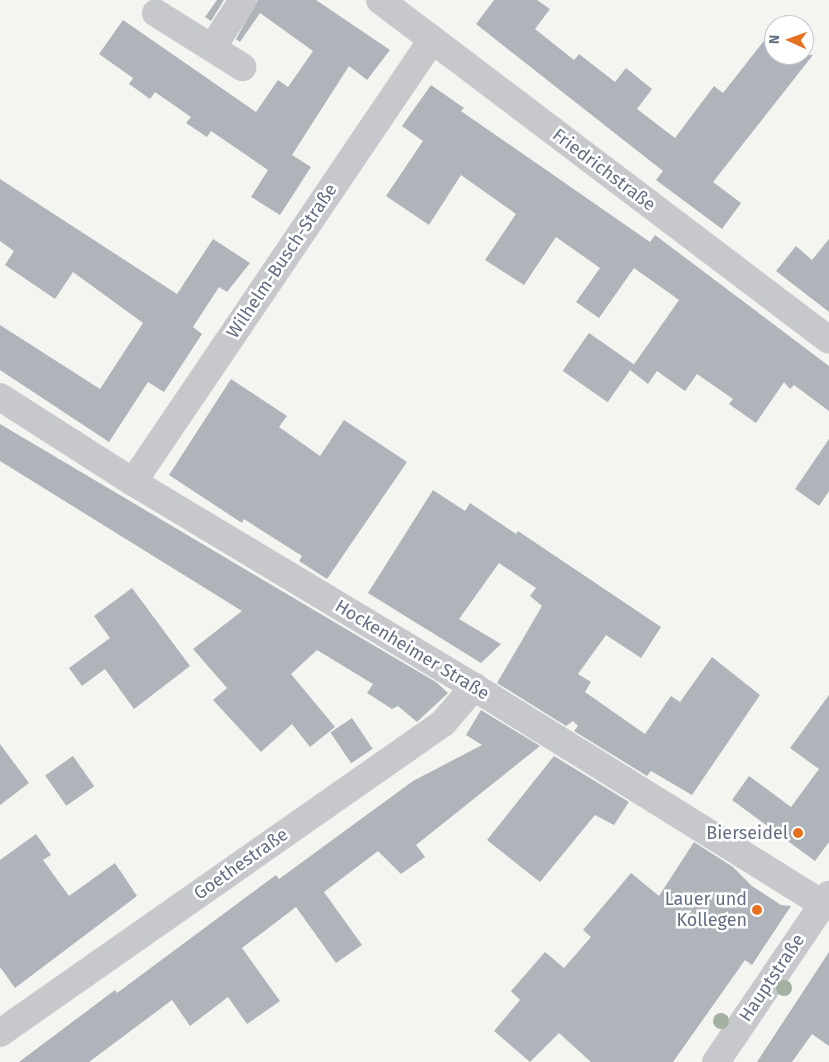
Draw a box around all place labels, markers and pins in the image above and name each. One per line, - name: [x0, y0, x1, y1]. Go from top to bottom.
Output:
- place label: Bierseidel: [706, 822, 788, 844]
- marker: Bierseidel: [792, 827, 804, 839]
- place label: Lauer und Kollegen: [665, 889, 747, 932]
- marker: Lauer und Kollegen: [751, 904, 763, 916]

